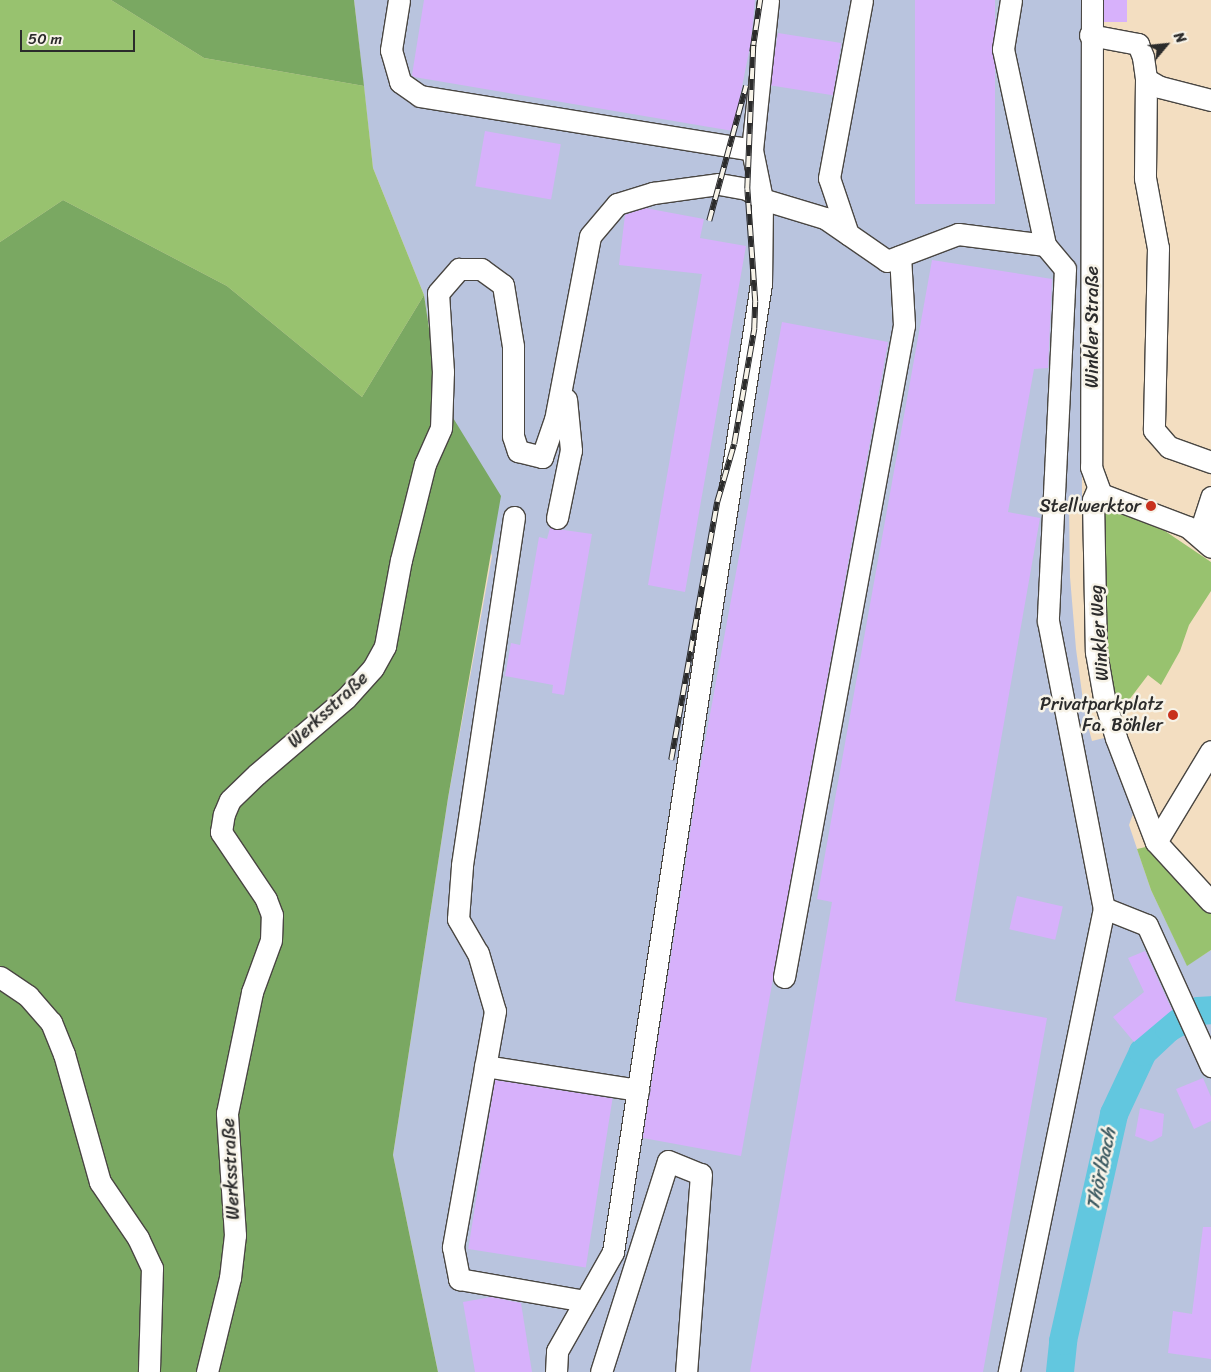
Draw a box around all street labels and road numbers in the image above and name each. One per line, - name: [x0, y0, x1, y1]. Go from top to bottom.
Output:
- street label: Winkler Straße: [1081, 266, 1103, 388]
- street label: Winkler Weg: [1085, 584, 1113, 682]
- street label: Werksstraße: [283, 667, 373, 753]
- street label: Werksstraße: [218, 1118, 244, 1220]

